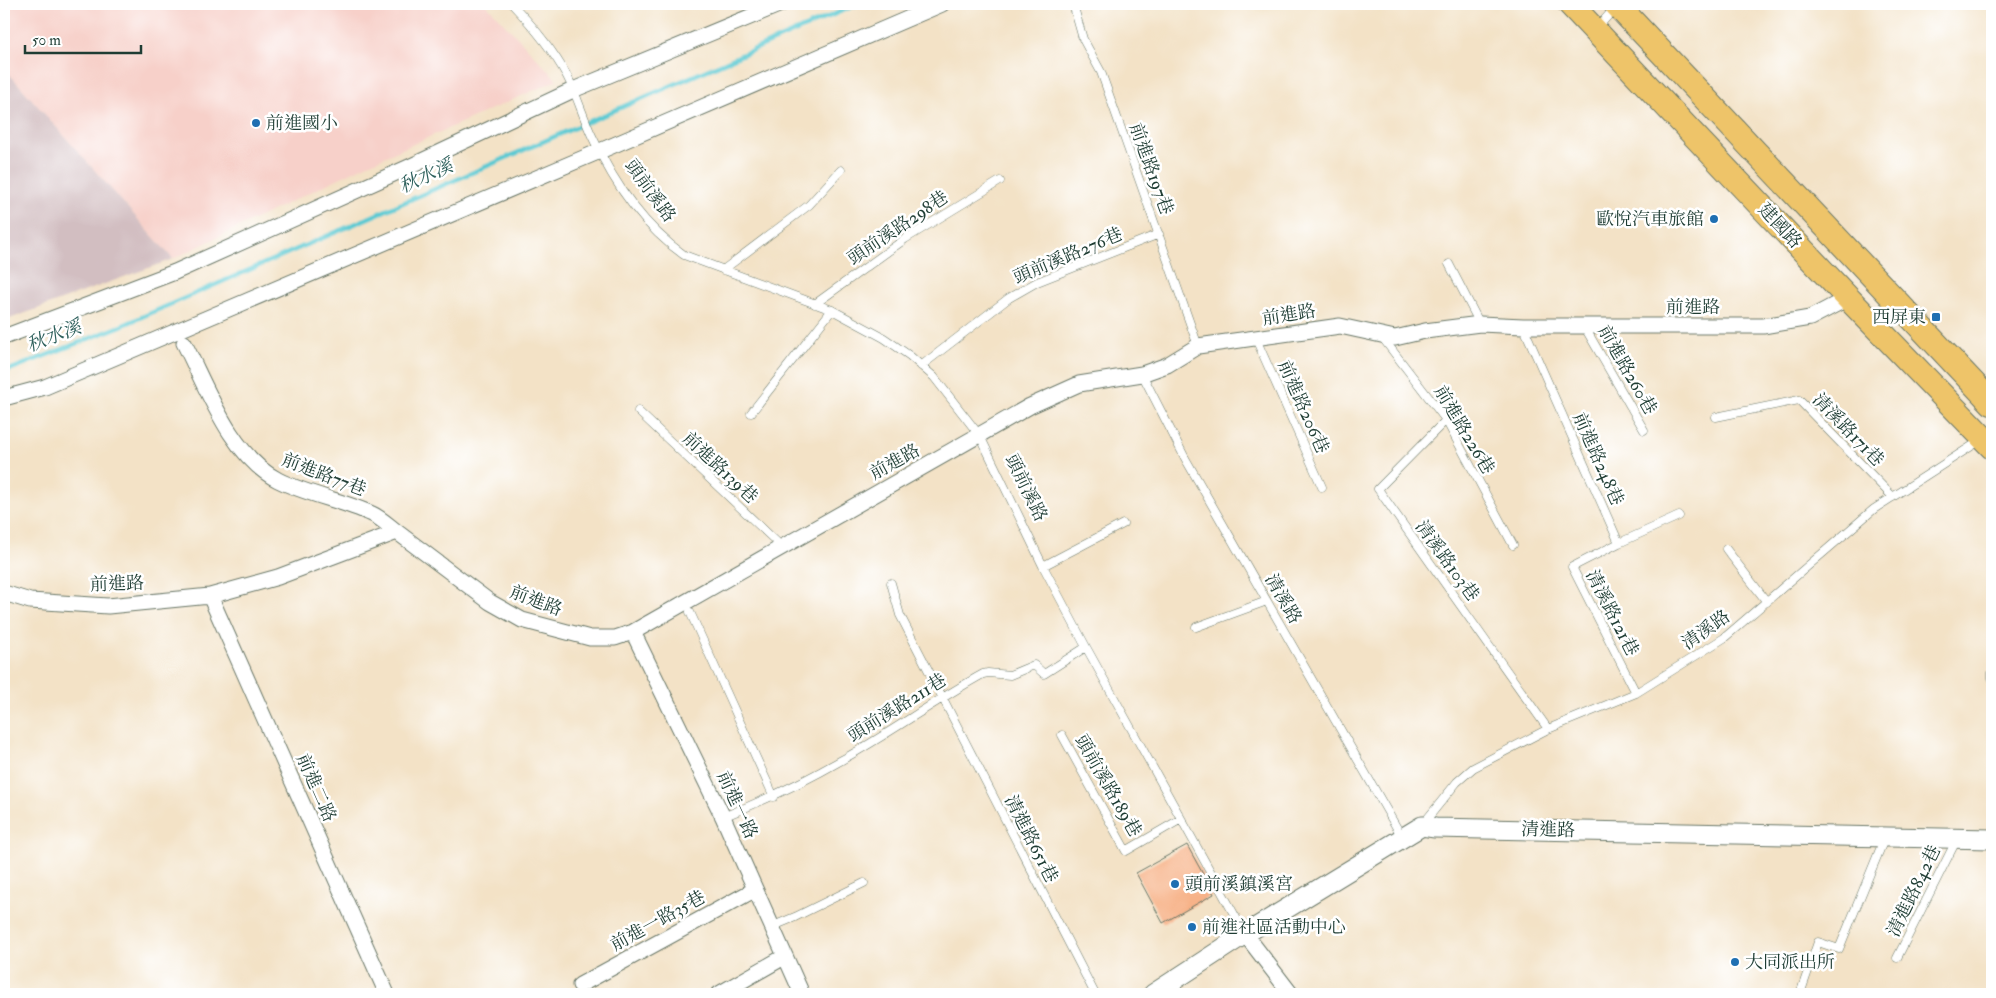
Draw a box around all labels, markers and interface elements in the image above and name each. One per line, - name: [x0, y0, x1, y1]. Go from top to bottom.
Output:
- scale bar: [25, 22, 141, 54]
- text: 50 m: [32, 31, 61, 50]
- place label: 前進國小: [266, 112, 338, 135]
- marker: 前進國小: [250, 117, 262, 129]
- street label: 前進路197巷: [1124, 120, 1178, 218]
- water label: 秋水溪: [395, 153, 459, 199]
- street label: 頭前溪路: [620, 155, 680, 227]
- street label: 頭前溪路298巷: [843, 186, 953, 270]
- street label: 建國路: [1753, 198, 1807, 254]
- place label: 歐悅汽車旅館: [1596, 208, 1704, 231]
- marker: 歐悅汽車旅館: [1708, 213, 1720, 225]
- street label: 頭前溪路276巷: [1010, 223, 1126, 289]
- street label: 前進路: [1666, 296, 1720, 319]
- street label: 前進路: [1261, 299, 1317, 331]
- place label: 西屏東: [1872, 306, 1926, 329]
- marker: 西屏東: [1930, 311, 1942, 323]
- water label: 秋水溪: [23, 314, 87, 357]
- street label: 前進路260巷: [1592, 321, 1662, 419]
- street label: 前進路206巷: [1272, 357, 1334, 457]
- street label: 前進路226巷: [1429, 382, 1499, 478]
- street label: 清溪路171巷: [1807, 389, 1889, 471]
- street label: 前進路248巷: [1567, 409, 1629, 509]
- street label: 前進路139巷: [678, 427, 762, 509]
- street label: 前進路: [866, 439, 924, 485]
- street label: 前進路77巷: [279, 448, 369, 502]
- street label: 頭前溪路: [1000, 451, 1052, 525]
- street label: 清溪路103巷: [1410, 516, 1484, 606]
- street label: 清溪路121巷: [1580, 566, 1644, 660]
- street label: 清溪路: [1260, 570, 1306, 628]
- street label: 前進路: [90, 572, 144, 596]
- street label: 前進路: [507, 581, 565, 621]
- street label: 清溪路: [1677, 605, 1735, 655]
- street label: 頭前溪路211巷: [843, 669, 951, 747]
- street label: 頭前溪路189巷: [1070, 731, 1146, 841]
- street label: 前進二路: [291, 750, 341, 826]
- street label: 前進一路: [711, 768, 763, 842]
- street label: 清進路651巷: [999, 791, 1063, 887]
- street label: 清進路: [1521, 818, 1575, 842]
- street label: 清進路842巷: [1882, 841, 1946, 941]
- place label: 頭前溪鎮溪宮: [1185, 873, 1293, 896]
- marker: 頭前溪鎮溪宮: [1169, 878, 1181, 890]
- street label: 前進一路35巷: [607, 886, 709, 956]
- place label: 前進社區活動中心: [1202, 916, 1346, 939]
- marker: 前進社區活動中心: [1186, 921, 1198, 933]
- place label: 大同派出所: [1745, 951, 1835, 974]
- marker: 大同派出所: [1729, 956, 1741, 968]

